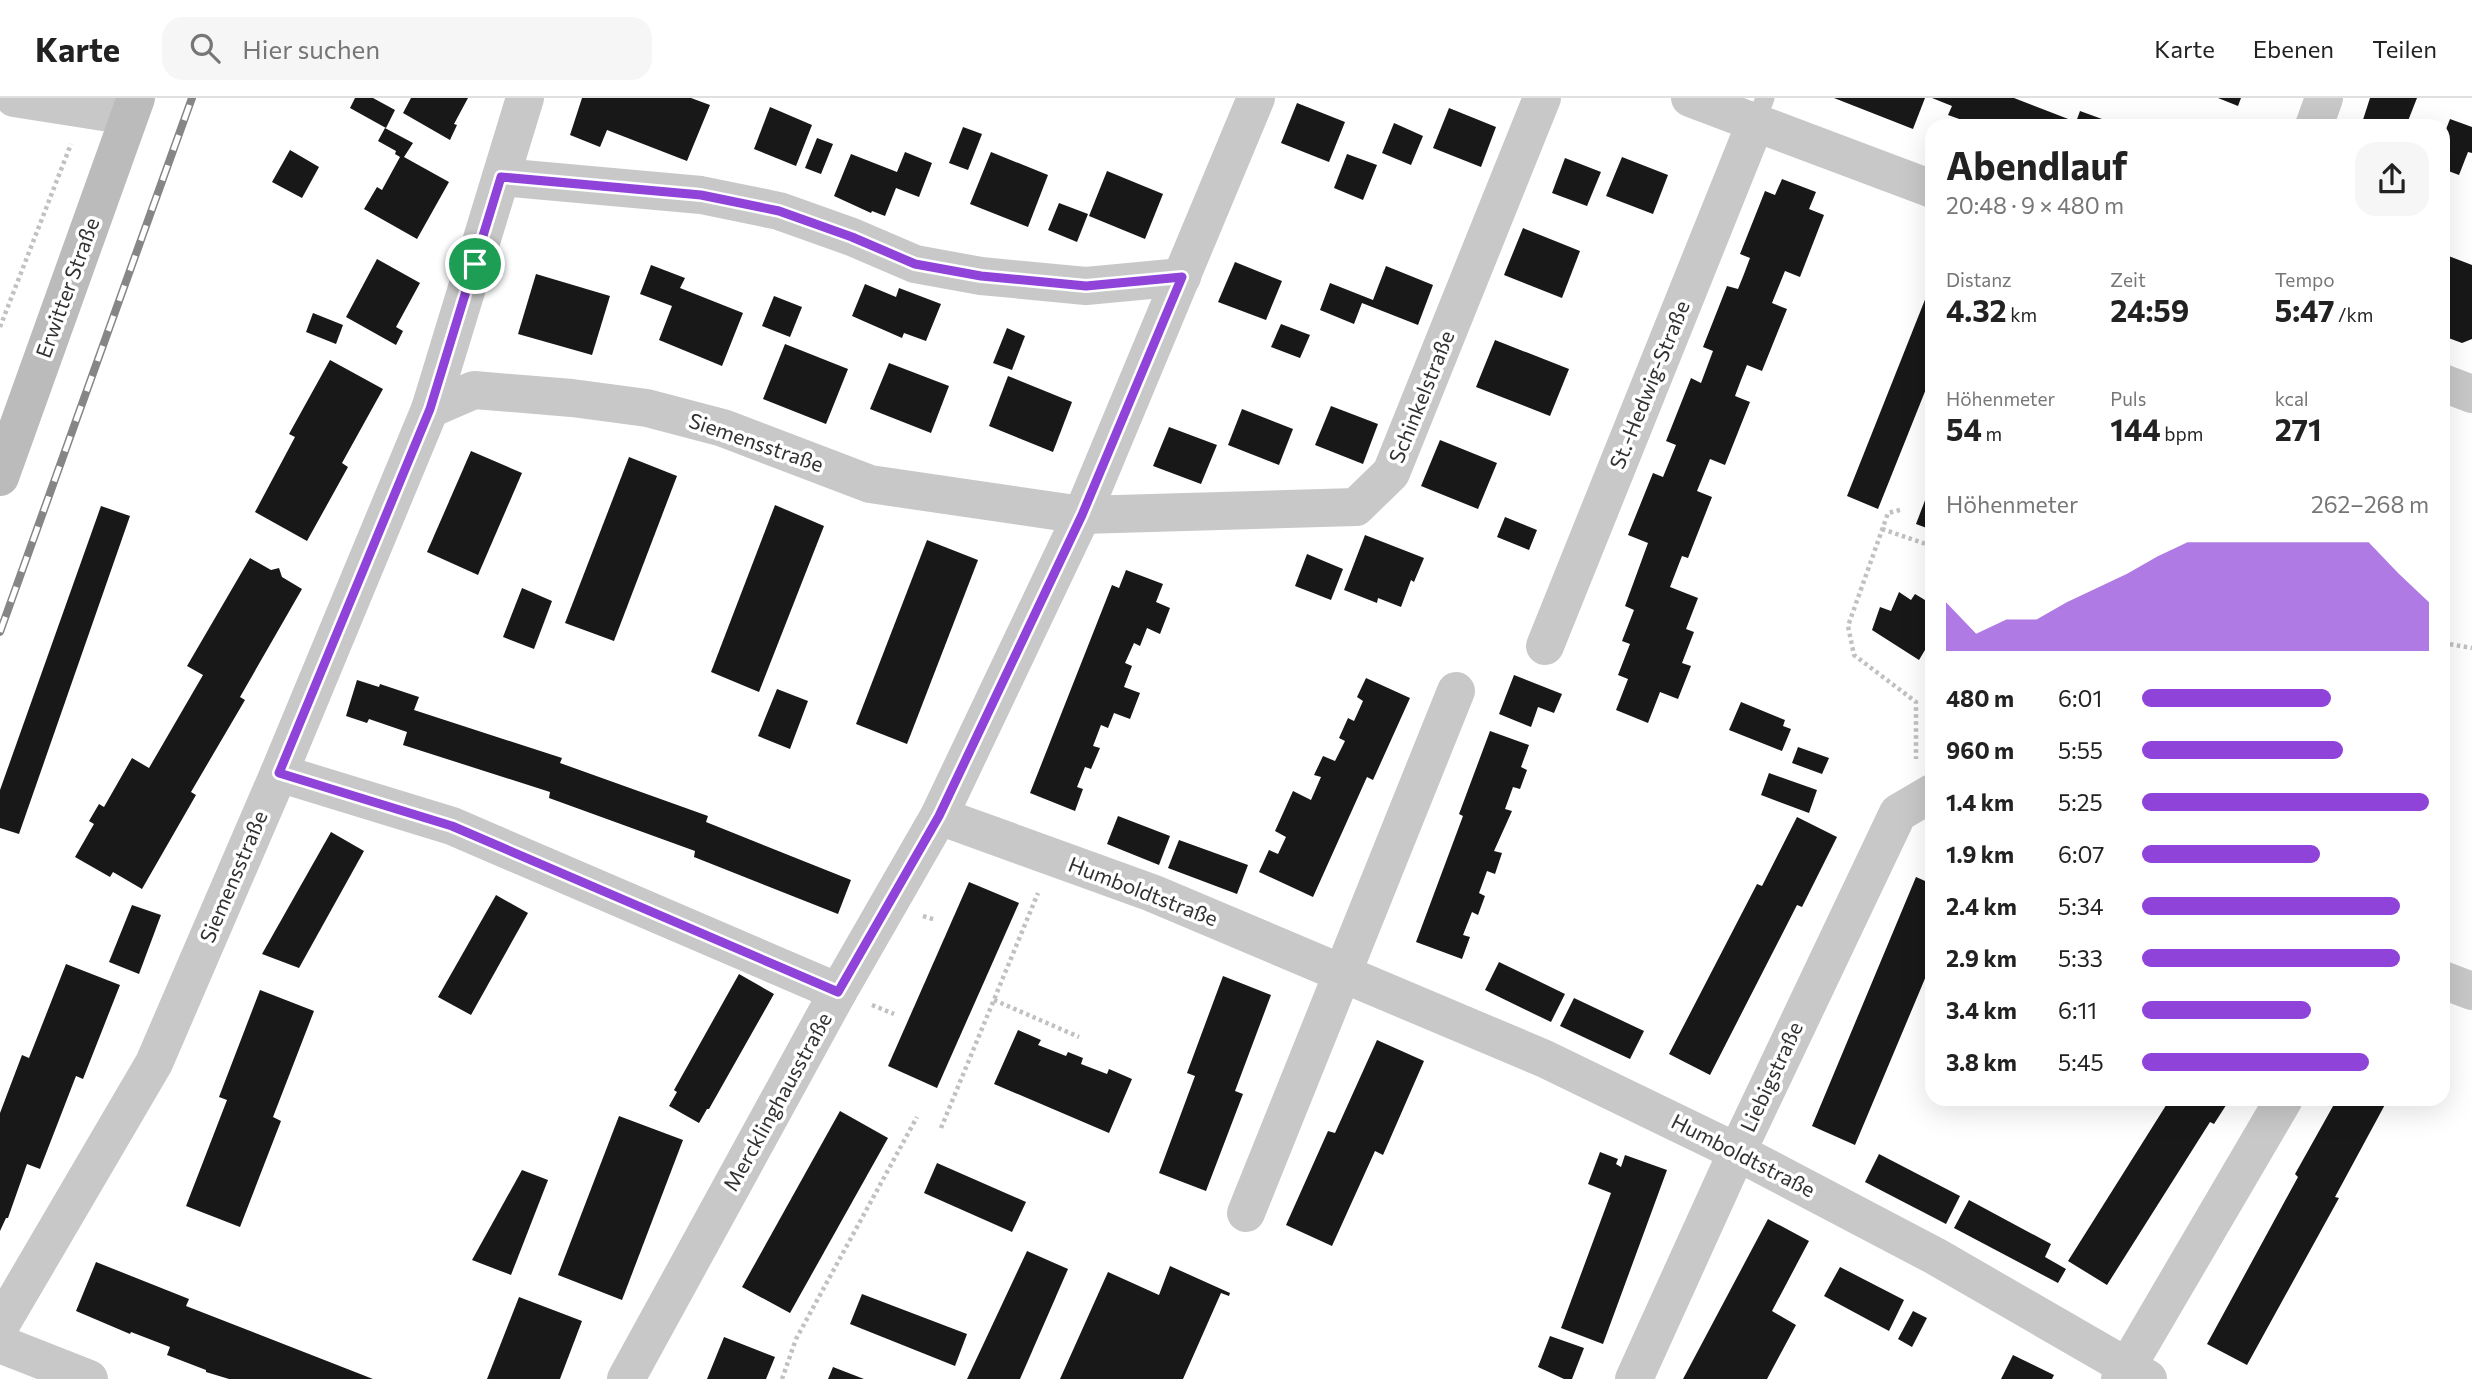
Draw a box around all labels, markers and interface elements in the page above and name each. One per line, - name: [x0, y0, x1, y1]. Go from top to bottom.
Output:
- search box: [162, 17, 652, 80]
- text: Karte: [35, 28, 120, 69]
- icon: search: [186, 29, 224, 67]
- text: Hier suchen: [242, 33, 380, 64]
- text: Karte: [2154, 34, 2215, 63]
- text: Ebenen: [2253, 34, 2334, 63]
- text: Teilen: [2372, 34, 2437, 63]
- text: Abendlauf: [1946, 141, 2128, 188]
- button: share: [2355, 142, 2429, 216]
- text: 20:48 · 9 × 480 m: [1946, 191, 2124, 219]
- street label: Erwitter Straße: [30, 214, 104, 361]
- pin: [445, 234, 505, 294]
- icon: arrive: [456, 245, 494, 283]
- text: Distanz: [1946, 268, 2012, 291]
- text: Zeit: [2110, 268, 2146, 291]
- text: Tempo: [2275, 268, 2335, 291]
- text: 4.32: [1946, 291, 2007, 328]
- text: 24:59: [2110, 291, 2189, 328]
- text: 5:47: [2275, 291, 2334, 328]
- street label: St.-Hedwig-Straße: [1603, 297, 1694, 472]
- text: km: [2007, 303, 2037, 326]
- text: /km: [2334, 303, 2373, 326]
- street label: Schinkelstraße: [1383, 327, 1459, 466]
- text: Höhenmeter: [1946, 387, 2055, 410]
- text: Puls: [2110, 387, 2146, 410]
- text: kcal: [2275, 387, 2309, 410]
- street label: Siemensstraße: [686, 407, 827, 476]
- text: 54: [1946, 410, 1982, 447]
- text: 144: [2110, 410, 2161, 447]
- text: 271: [2275, 410, 2322, 447]
- text: m: [1982, 422, 2002, 445]
- text: bpm: [2161, 422, 2203, 445]
- text: Höhenmeter: [1946, 490, 2078, 518]
- text: 262–268 m: [2311, 490, 2429, 518]
- text: 480 m: [1946, 684, 2014, 712]
- text: 6:01: [2058, 684, 2102, 712]
- text: 960 m: [1946, 736, 2014, 764]
- text: 5:55: [2058, 736, 2103, 764]
- text: 1.4 km: [1946, 788, 2014, 816]
- text: 5:25: [2058, 788, 2103, 816]
- street label: Siemensstraße: [194, 807, 272, 946]
- text: 1.9 km: [1946, 840, 2014, 868]
- text: 6:07: [2058, 840, 2104, 868]
- street label: Humboldtstraße: [1065, 851, 1222, 931]
- text: 2.4 km: [1946, 892, 2017, 920]
- text: 5:34: [2058, 892, 2104, 920]
- text: 2.9 km: [1946, 944, 2017, 972]
- text: 5:33: [2058, 944, 2103, 972]
- text: 3.4 km: [1946, 996, 2017, 1024]
- text: 6:11: [2058, 996, 2097, 1024]
- street label: Mercklinghausstraße: [717, 1008, 836, 1195]
- street label: Liebigstraße: [1734, 1017, 1807, 1135]
- text: 3.8 km: [1946, 1048, 2017, 1076]
- text: 5:45: [2058, 1048, 2104, 1076]
- street label: Humboldtstraße: [1668, 1108, 1820, 1202]

